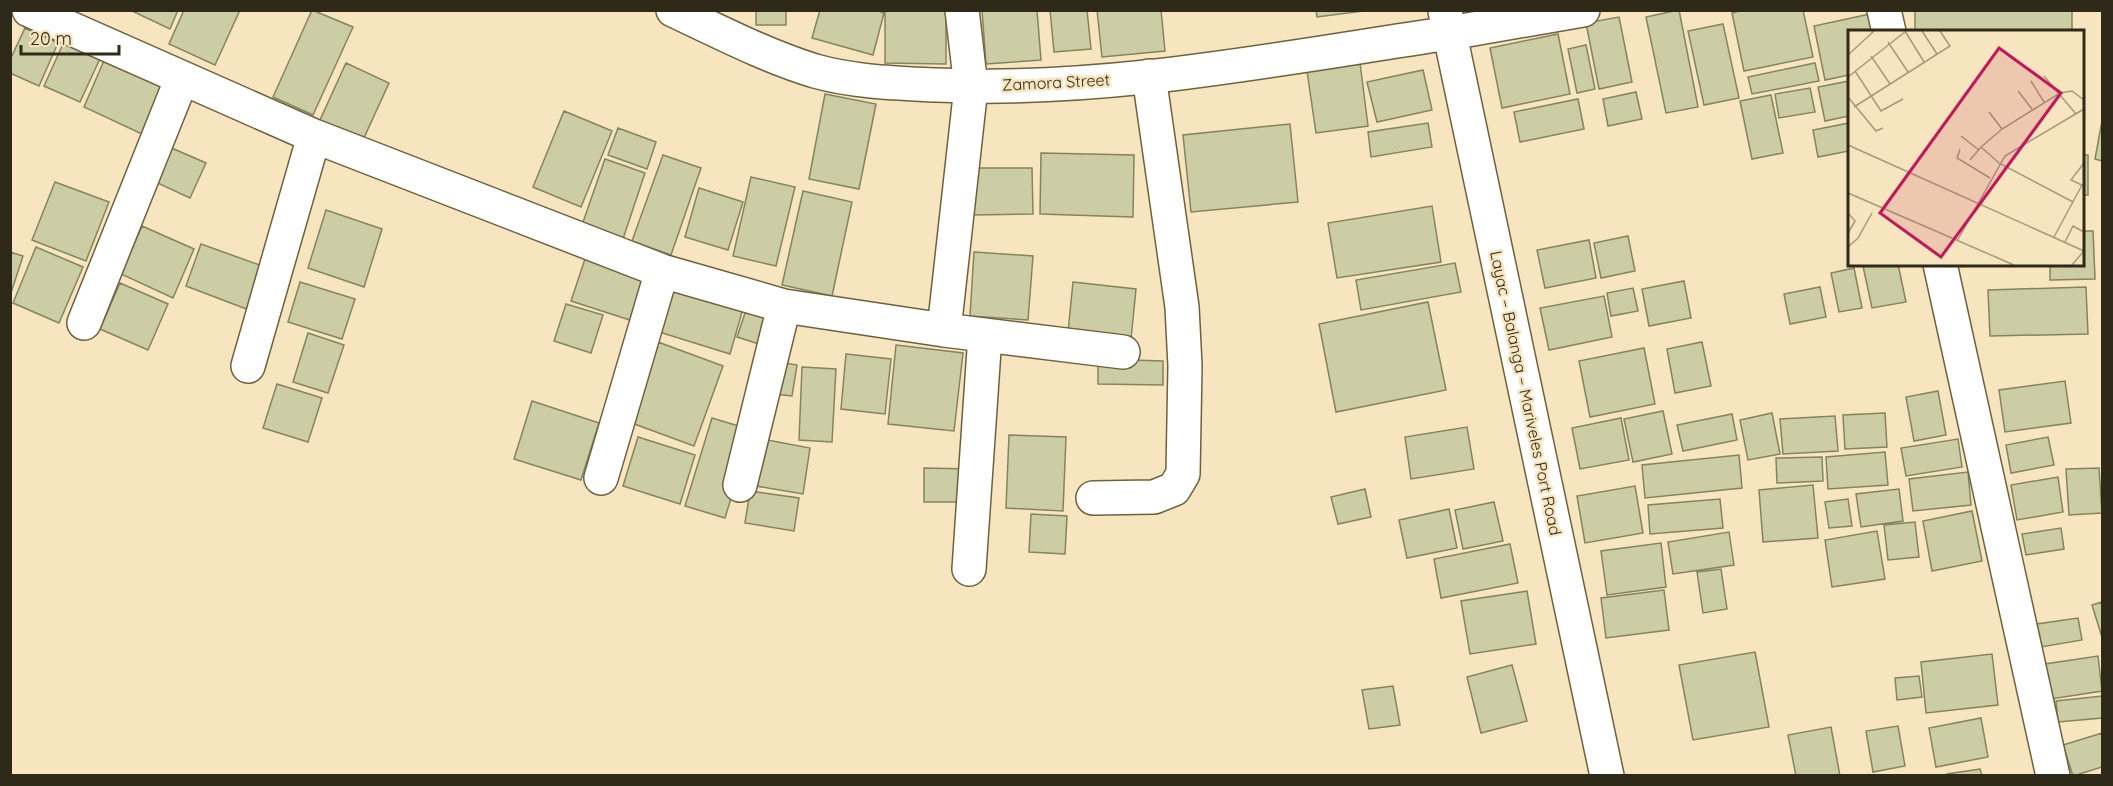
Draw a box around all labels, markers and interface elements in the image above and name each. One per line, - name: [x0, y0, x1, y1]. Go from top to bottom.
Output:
- scale bar: [21, 18, 118, 56]
- text: 20 m: [30, 27, 72, 50]
- inset map: [1848, 30, 2083, 266]
- street label: Zamora Street: [1002, 69, 1110, 95]
- street label: Layac – Balanga – Mariveles Port Road: [1486, 249, 1566, 537]

